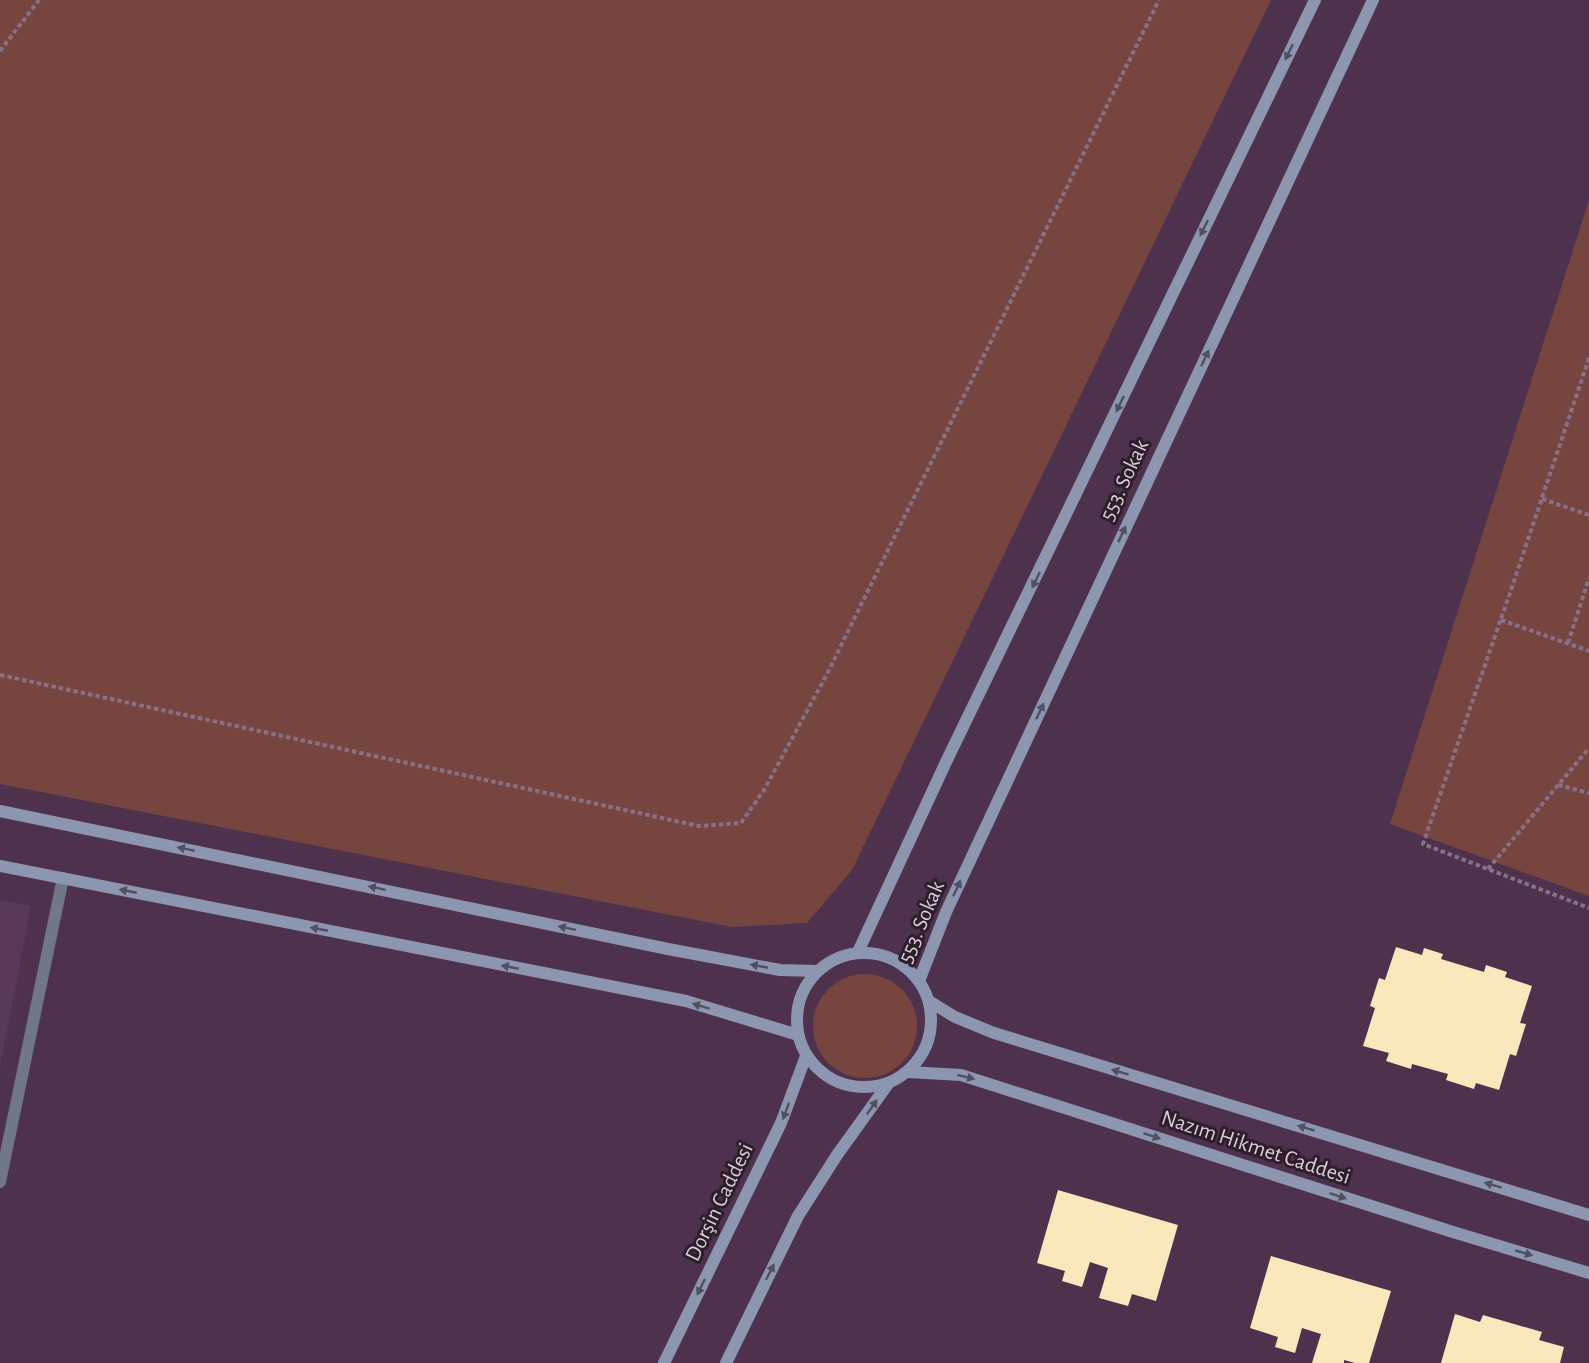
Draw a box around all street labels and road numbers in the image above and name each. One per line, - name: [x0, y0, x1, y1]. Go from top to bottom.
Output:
- street label: 553. Sokak: [1096, 436, 1152, 524]
- street label: 553. Sokak: [894, 878, 948, 966]
- street label: Nazım Hikmet Caddesi: [1159, 1106, 1353, 1188]
- street label: Dorşin Caddesi: [681, 1140, 757, 1264]

